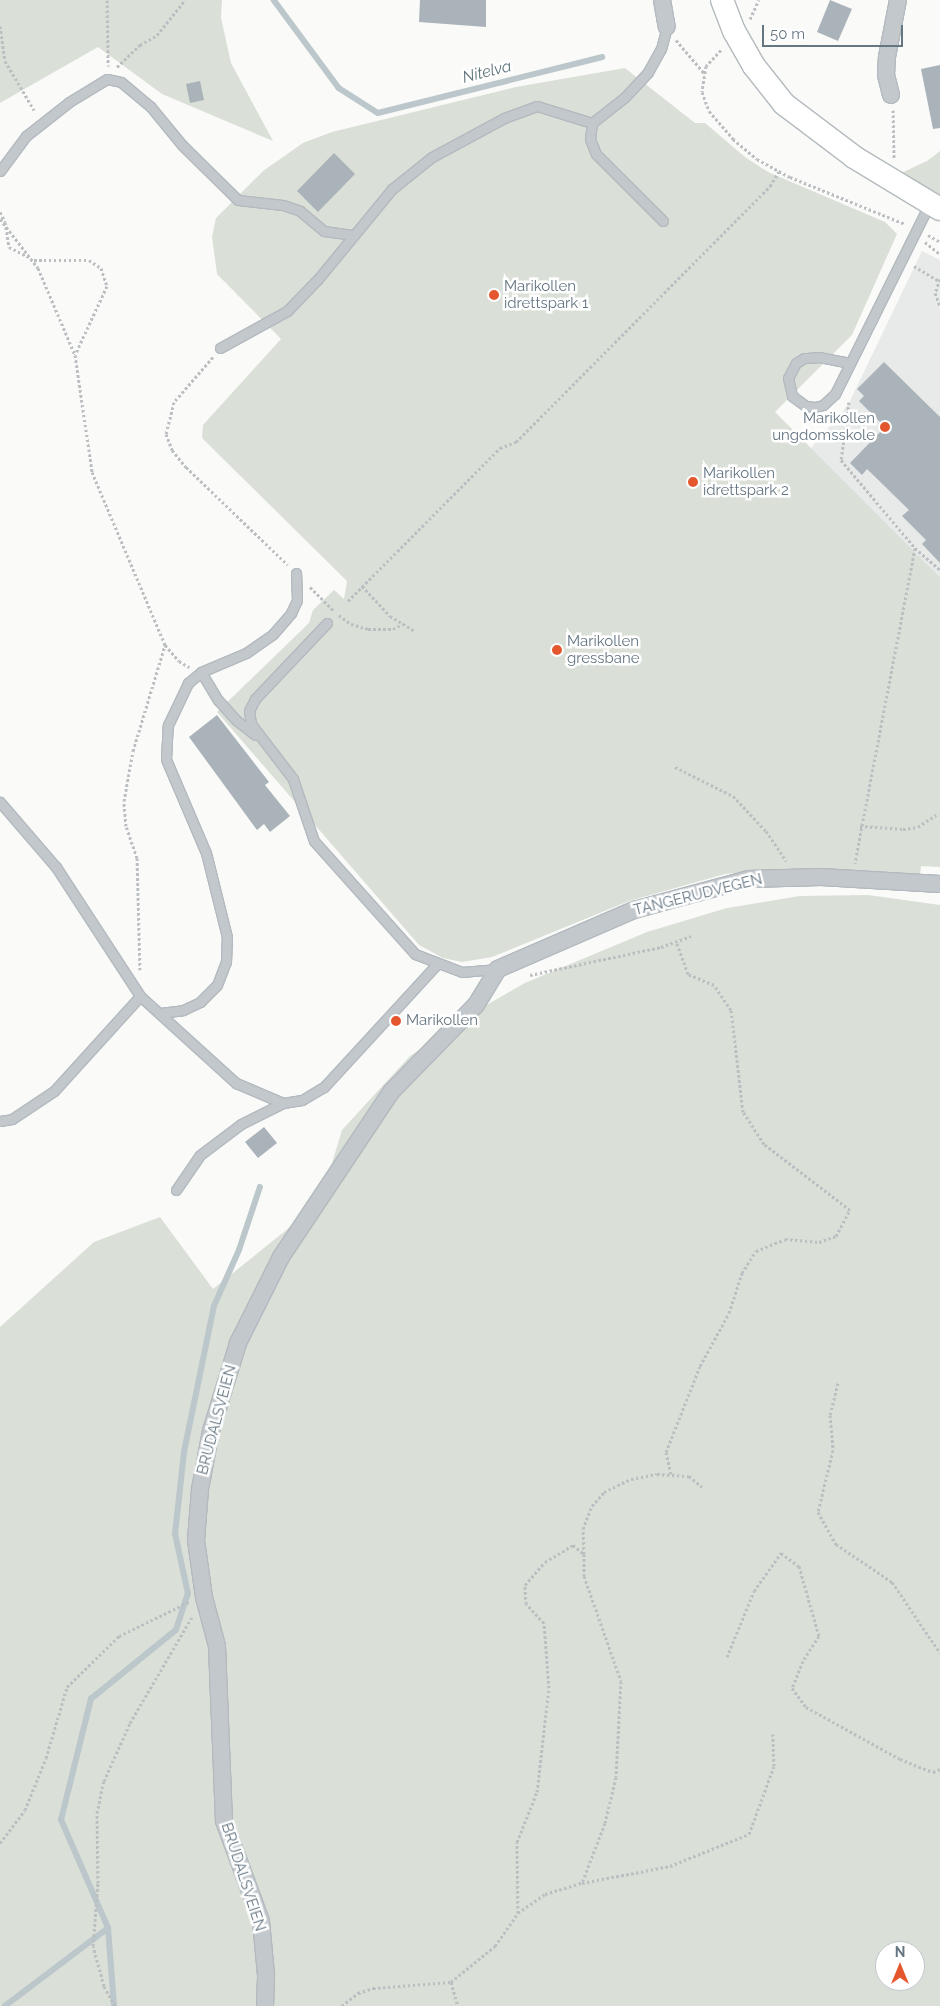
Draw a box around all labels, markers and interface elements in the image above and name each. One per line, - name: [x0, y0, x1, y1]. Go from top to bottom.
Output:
- scale bar: [765, 15, 906, 47]
- text: 50 m: [770, 25, 805, 43]
- water label: Nitelva: [460, 57, 514, 87]
- place label: Marikollen idrettspark 1: [504, 277, 589, 312]
- marker: Marikollen idrettspark 1: [488, 289, 500, 301]
- place label: Marikollen ungdomsskole: [772, 409, 875, 444]
- marker: Marikollen ungdomsskole: [879, 421, 891, 433]
- place label: Marikollen idrettspark 2: [703, 464, 789, 499]
- marker: Marikollen idrettspark 2: [687, 476, 699, 488]
- place label: Marikollen gressbane: [567, 632, 640, 667]
- marker: Marikollen gressbane: [551, 644, 563, 656]
- street label: TANGERUDVEGEN: [632, 870, 764, 920]
- place label: Marikollen: [406, 1012, 478, 1030]
- marker: Marikollen: [390, 1015, 402, 1027]
- street label: BRUDALSVEIEN: [194, 1363, 240, 1477]
- street label: BRUDALSVEIEN: [217, 1821, 269, 1933]
- north arrow: [875, 1941, 925, 1991]
- text: N: [895, 1944, 905, 1960]

